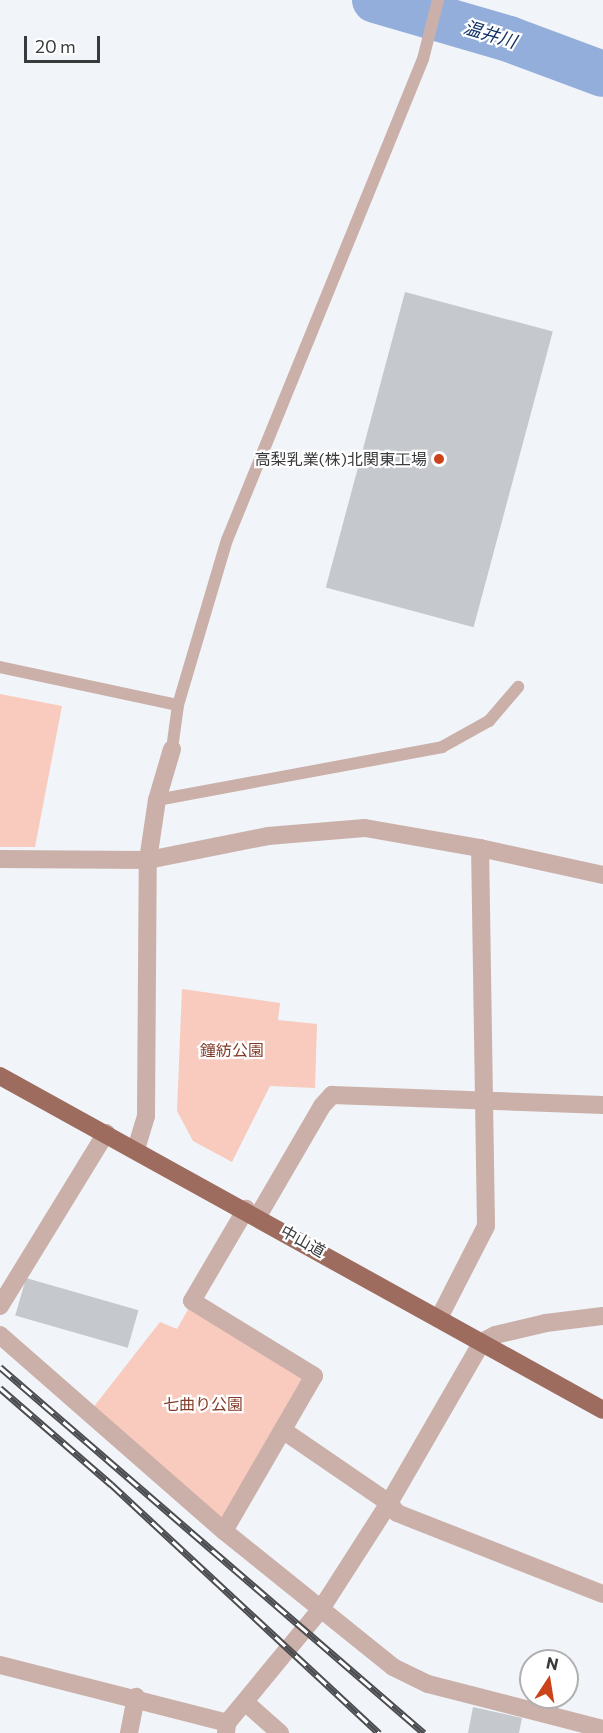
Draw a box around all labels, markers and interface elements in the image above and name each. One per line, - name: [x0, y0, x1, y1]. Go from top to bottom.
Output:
- water label: 温井川: [461, 16, 519, 52]
- scale bar: [27, 24, 104, 62]
- text: 20 m: [35, 35, 76, 57]
- place label: 高梨乳業(株)北関東工場: [255, 449, 427, 469]
- marker: 高梨乳業(株)北関東工場: [432, 452, 446, 466]
- park label: 鐘紡公園: [200, 1040, 264, 1060]
- street label: 中山道: [277, 1221, 329, 1261]
- park label: 七曲り公園: [163, 1394, 243, 1414]
- north arrow: [519, 1649, 579, 1709]
- text: N: [545, 1652, 560, 1673]

